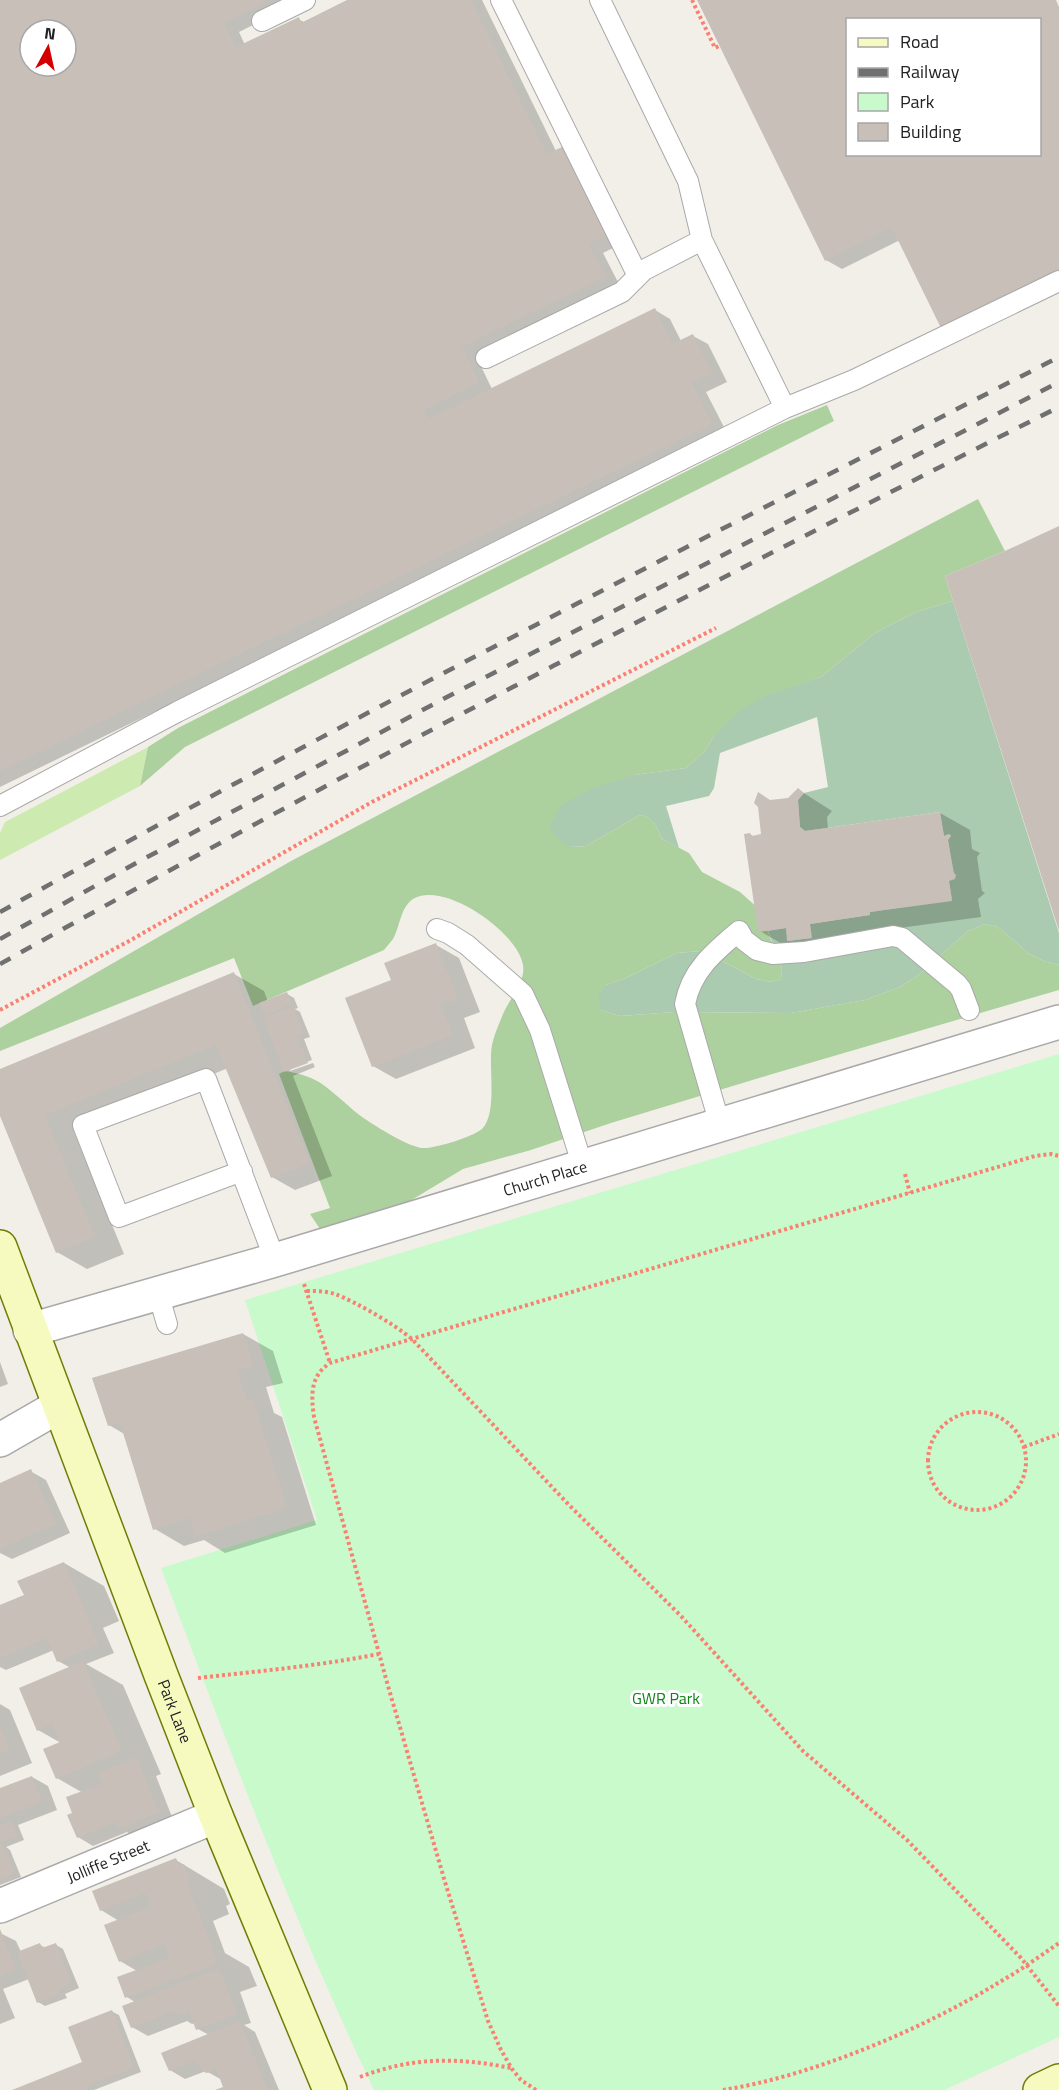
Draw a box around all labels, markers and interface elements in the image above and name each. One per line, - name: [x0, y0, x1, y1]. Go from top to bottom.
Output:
- north arrow: [18, 18, 78, 78]
- legend: [846, 18, 1041, 156]
- text: N: [43, 20, 57, 46]
- text: Road: [900, 28, 939, 55]
- text: Railway: [900, 58, 960, 85]
- text: Park: [900, 88, 935, 115]
- text: Building: [900, 118, 961, 145]
- street label: Church Place: [500, 1154, 590, 1202]
- street label: Park Lane: [152, 1676, 198, 1746]
- park label: GWR Park: [632, 1686, 700, 1710]
- street label: Jolliffe Street: [63, 1833, 153, 1889]

